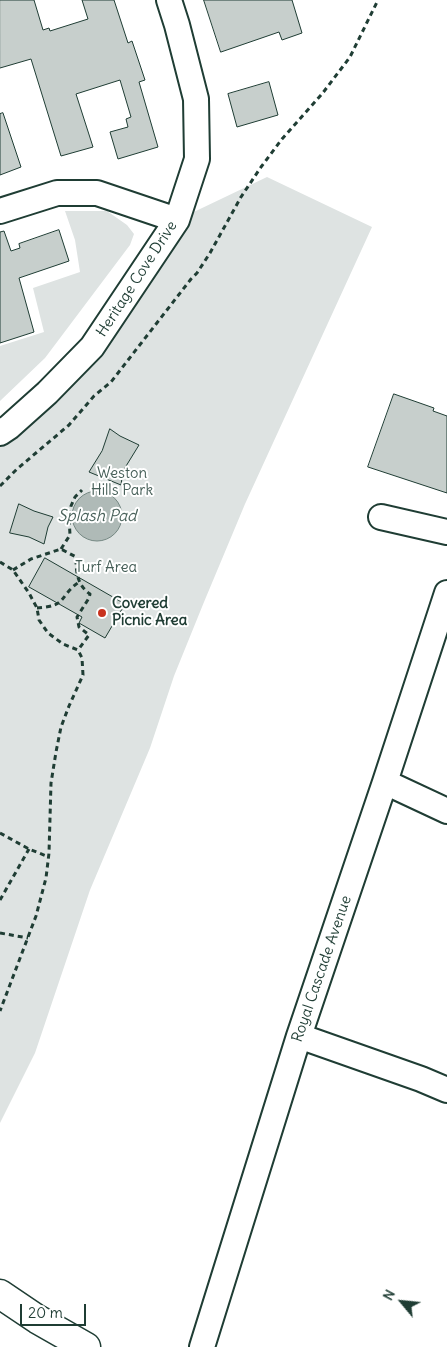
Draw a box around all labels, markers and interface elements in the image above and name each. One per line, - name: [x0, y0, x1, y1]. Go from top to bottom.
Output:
- street label: Heritage Cove Drive: [93, 218, 181, 340]
- park label: Weston Hills Park: [91, 465, 153, 500]
- water label: Splash Pad: [58, 506, 136, 526]
- park label: Turf Area: [75, 559, 137, 577]
- place label: Covered Picnic Area: [112, 595, 187, 630]
- marker: Covered Picnic Area: [96, 607, 108, 619]
- street label: Royal Cascade Avenue: [288, 893, 356, 1045]
- north arrow: [377, 1277, 427, 1327]
- text: N: [379, 1286, 399, 1303]
- scale bar: [22, 1294, 89, 1326]
- text: 20 m: [28, 1303, 63, 1322]

